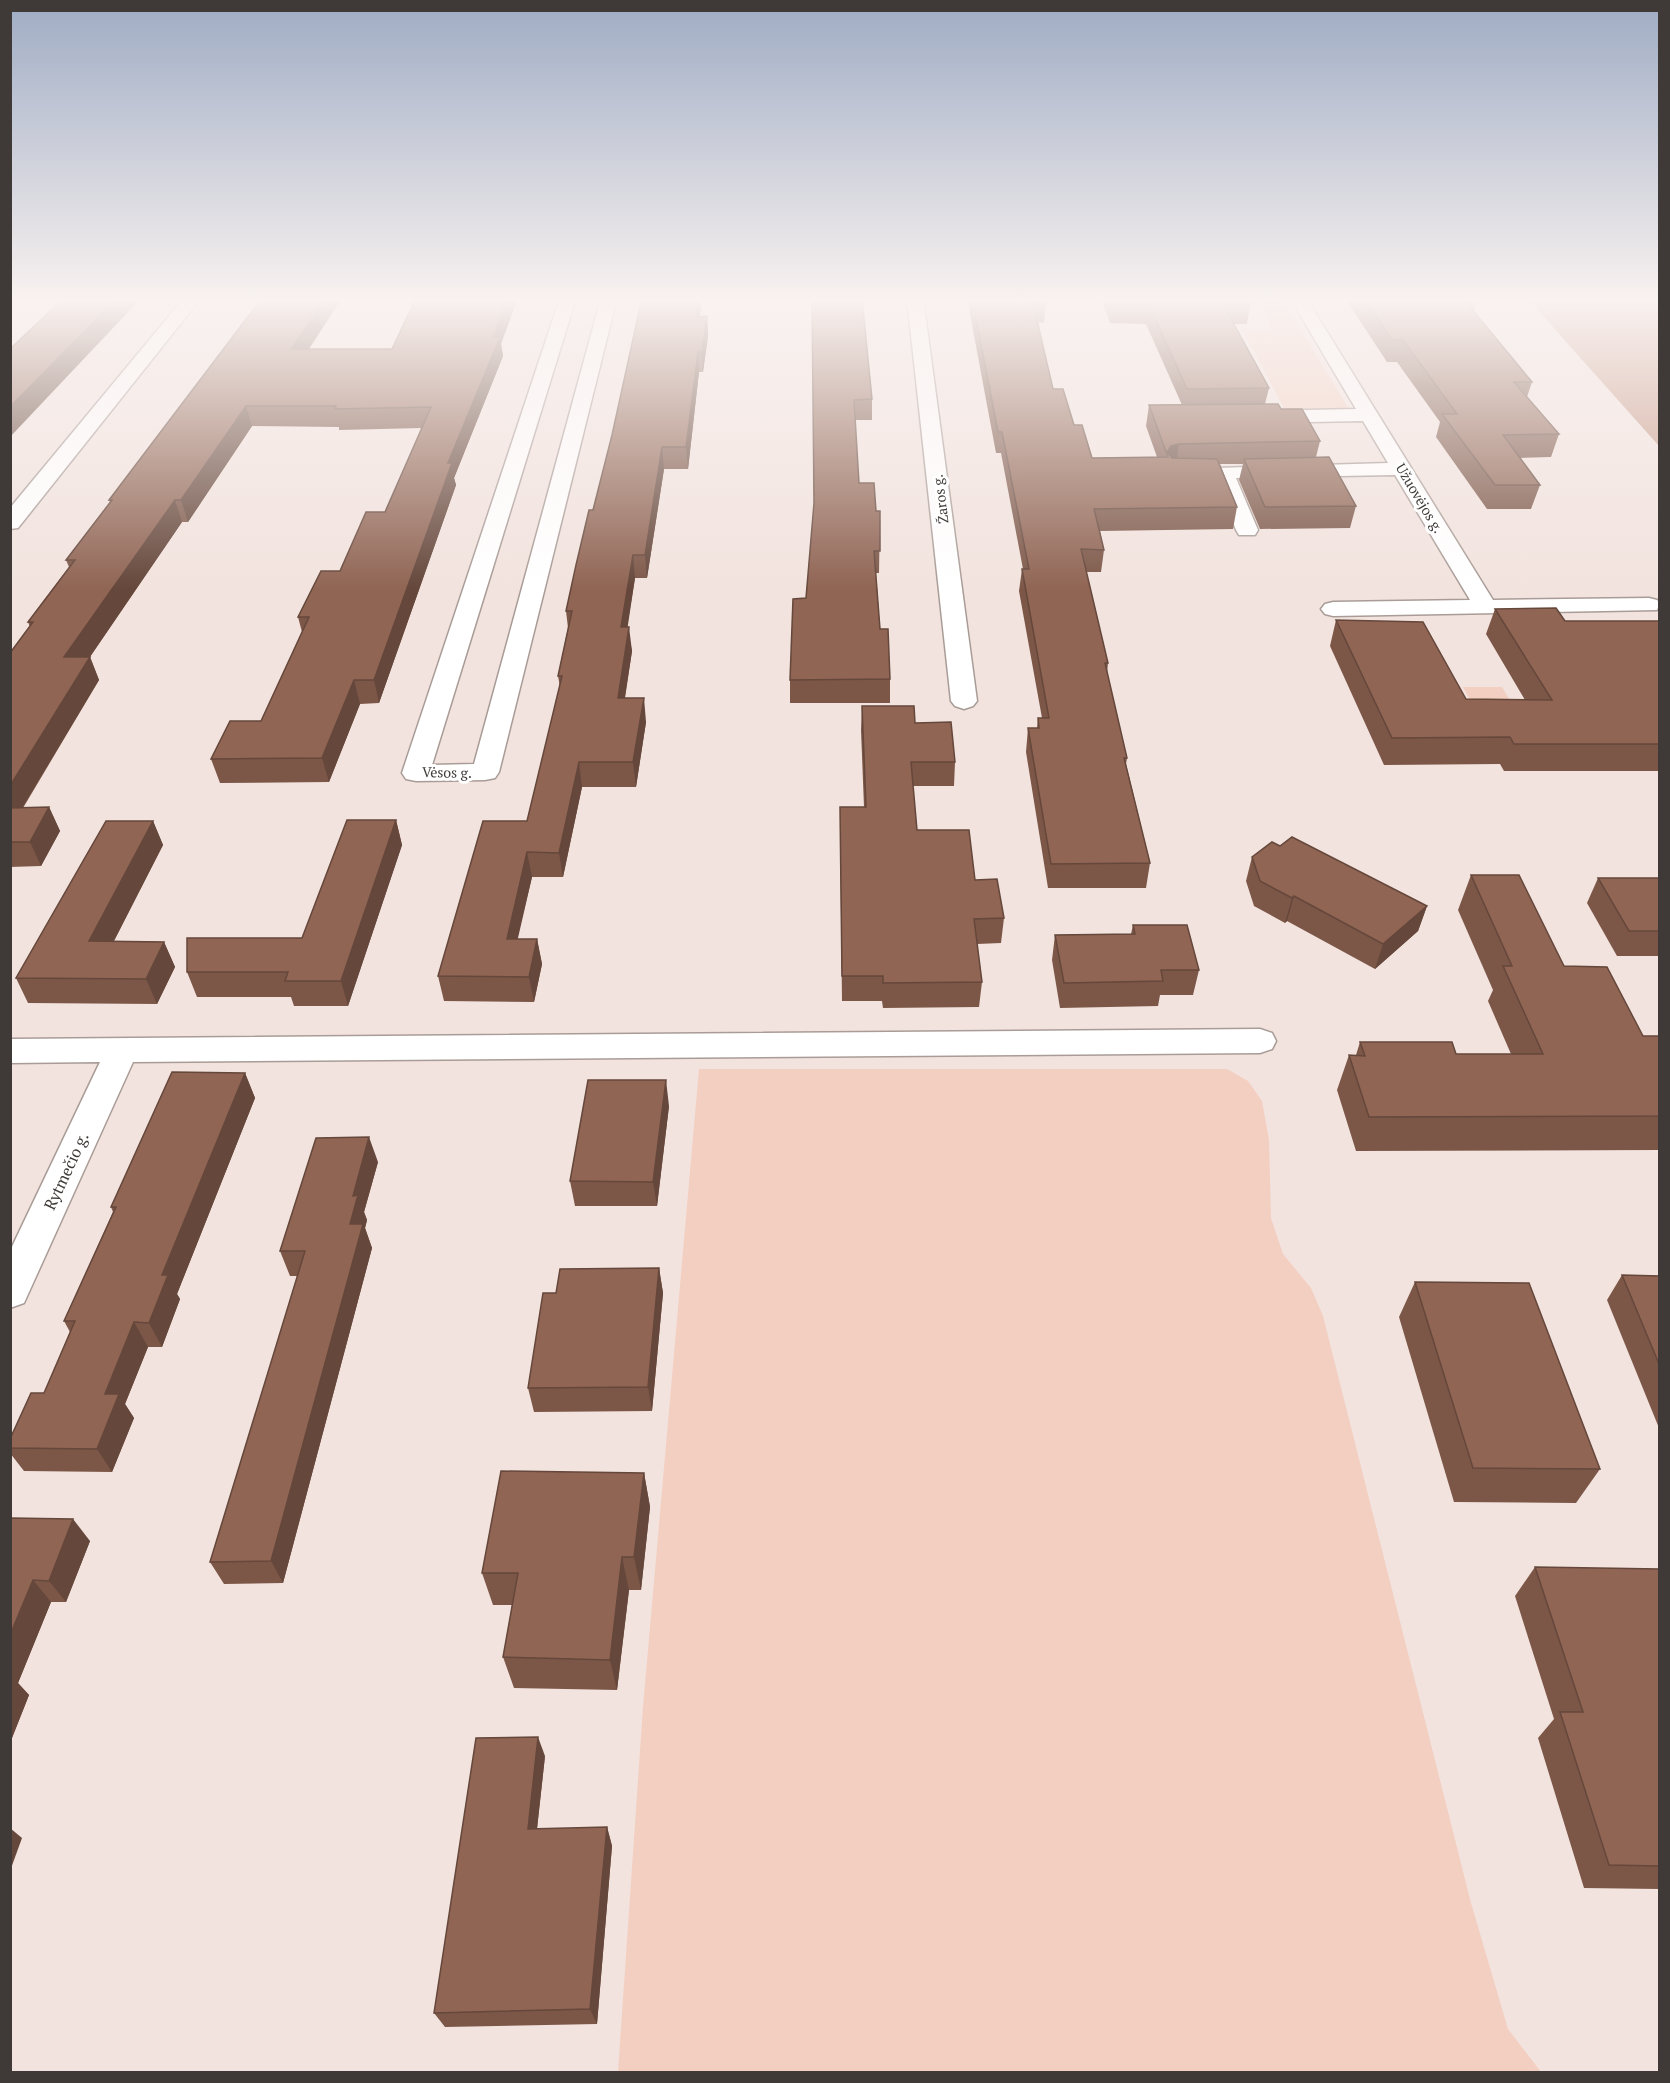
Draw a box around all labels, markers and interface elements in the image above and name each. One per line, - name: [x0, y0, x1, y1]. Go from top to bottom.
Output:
- street label: Užuovėjos g.: [1392, 460, 1448, 536]
- street label: Žaros g.: [928, 473, 952, 525]
- street label: Vėsos g.: [422, 762, 472, 782]
- street label: Rytmečio g.: [38, 1129, 94, 1213]

